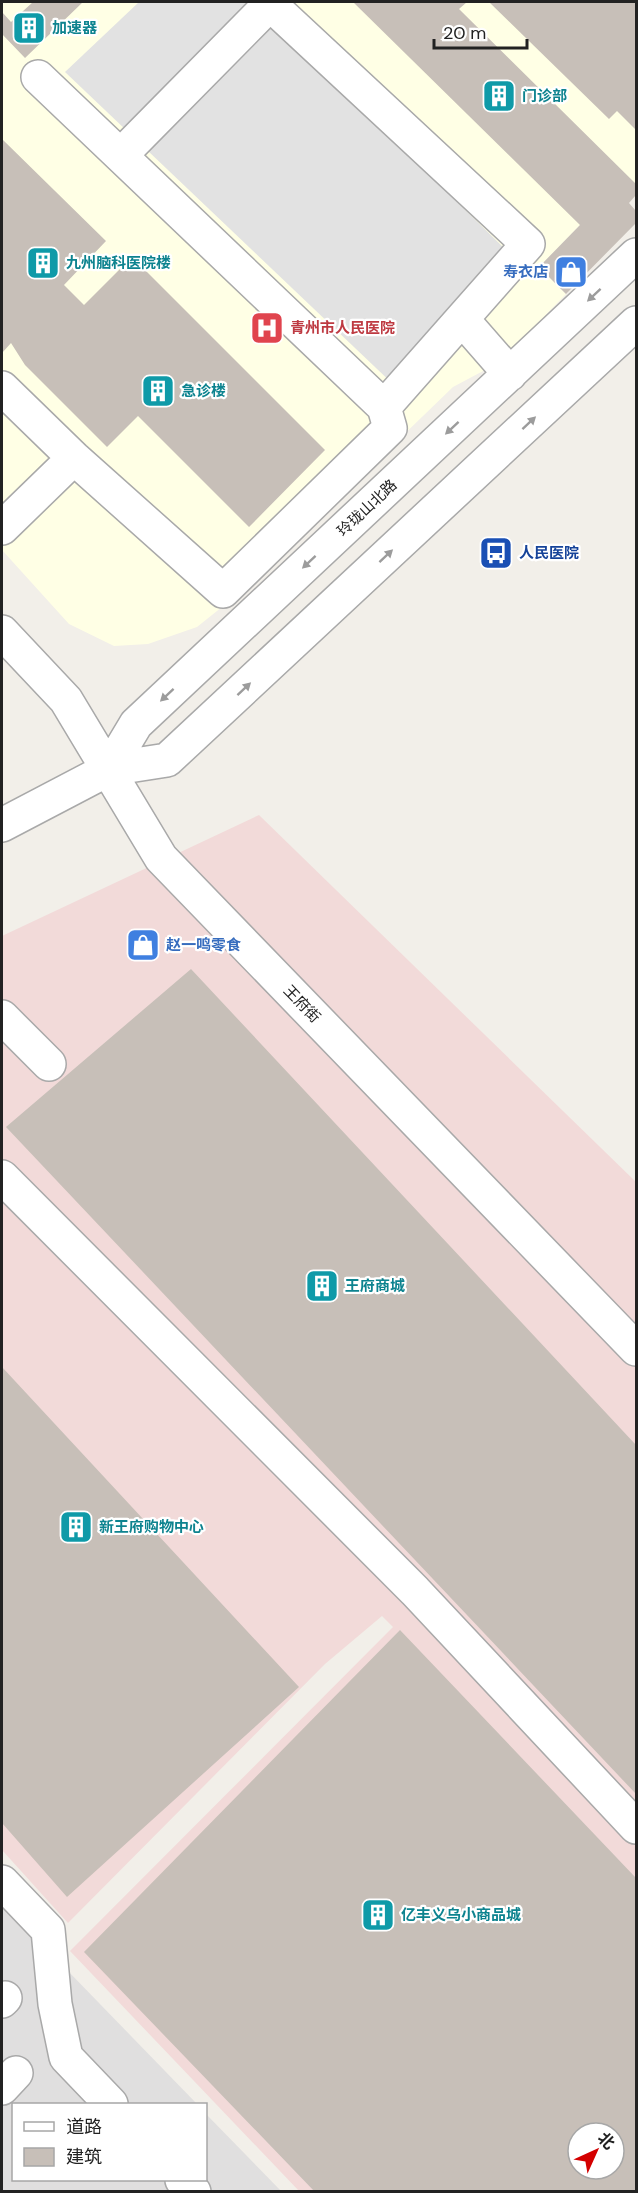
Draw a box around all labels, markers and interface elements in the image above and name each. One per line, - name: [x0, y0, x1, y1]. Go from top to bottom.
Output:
- building icon: 加速器: [11, 10, 47, 46]
- scale bar: [434, 12, 527, 50]
- place label: 加速器: [52, 18, 98, 38]
- text: 20 m: [443, 21, 486, 45]
- building icon: 门诊部: [481, 78, 517, 114]
- place label: 门诊部: [522, 86, 567, 106]
- building icon: 九州脑科医院楼: [25, 245, 61, 281]
- place label: 九州脑科医院楼: [66, 253, 171, 273]
- shop icon: 寿衣店: [553, 254, 589, 290]
- place label: 寿衣店: [503, 262, 548, 282]
- one-way arrow: [586, 288, 601, 302]
- hospital icon: 青州市人民医院: [249, 310, 285, 346]
- place label: 青州市人民医院: [290, 318, 395, 338]
- building icon: 急诊楼: [140, 373, 176, 409]
- place label: 急诊楼: [181, 381, 226, 401]
- one-way arrow: [521, 417, 536, 430]
- one-way arrow: [445, 421, 459, 435]
- street label: 玲珑山北路: [333, 475, 401, 541]
- bus stop icon: 人民医院: [478, 535, 514, 571]
- place label: 人民医院: [519, 543, 579, 563]
- one-way arrow: [379, 549, 394, 563]
- one-way arrow: [302, 555, 317, 569]
- one-way arrow: [236, 682, 251, 696]
- one-way arrow: [161, 688, 175, 702]
- shop icon: 赵一鸣零食: [125, 927, 161, 963]
- place label: 赵一鸣零食: [166, 935, 241, 955]
- street label: 王府街: [279, 981, 325, 1027]
- building icon: 王府商城: [304, 1268, 340, 1304]
- place label: 王府商城: [345, 1276, 405, 1296]
- building icon: 新王府购物中心: [58, 1509, 94, 1545]
- place label: 新王府购物中心: [99, 1517, 204, 1537]
- building icon: 亿丰义乌小商品城: [360, 1897, 396, 1933]
- place label: 亿丰义乌小商品城: [401, 1905, 521, 1925]
- legend: [12, 2103, 207, 2181]
- text: 道路: [66, 2115, 102, 2139]
- north arrow: [566, 2121, 626, 2181]
- text: 北: [593, 2128, 619, 2154]
- text: 建筑: [66, 2145, 102, 2169]

